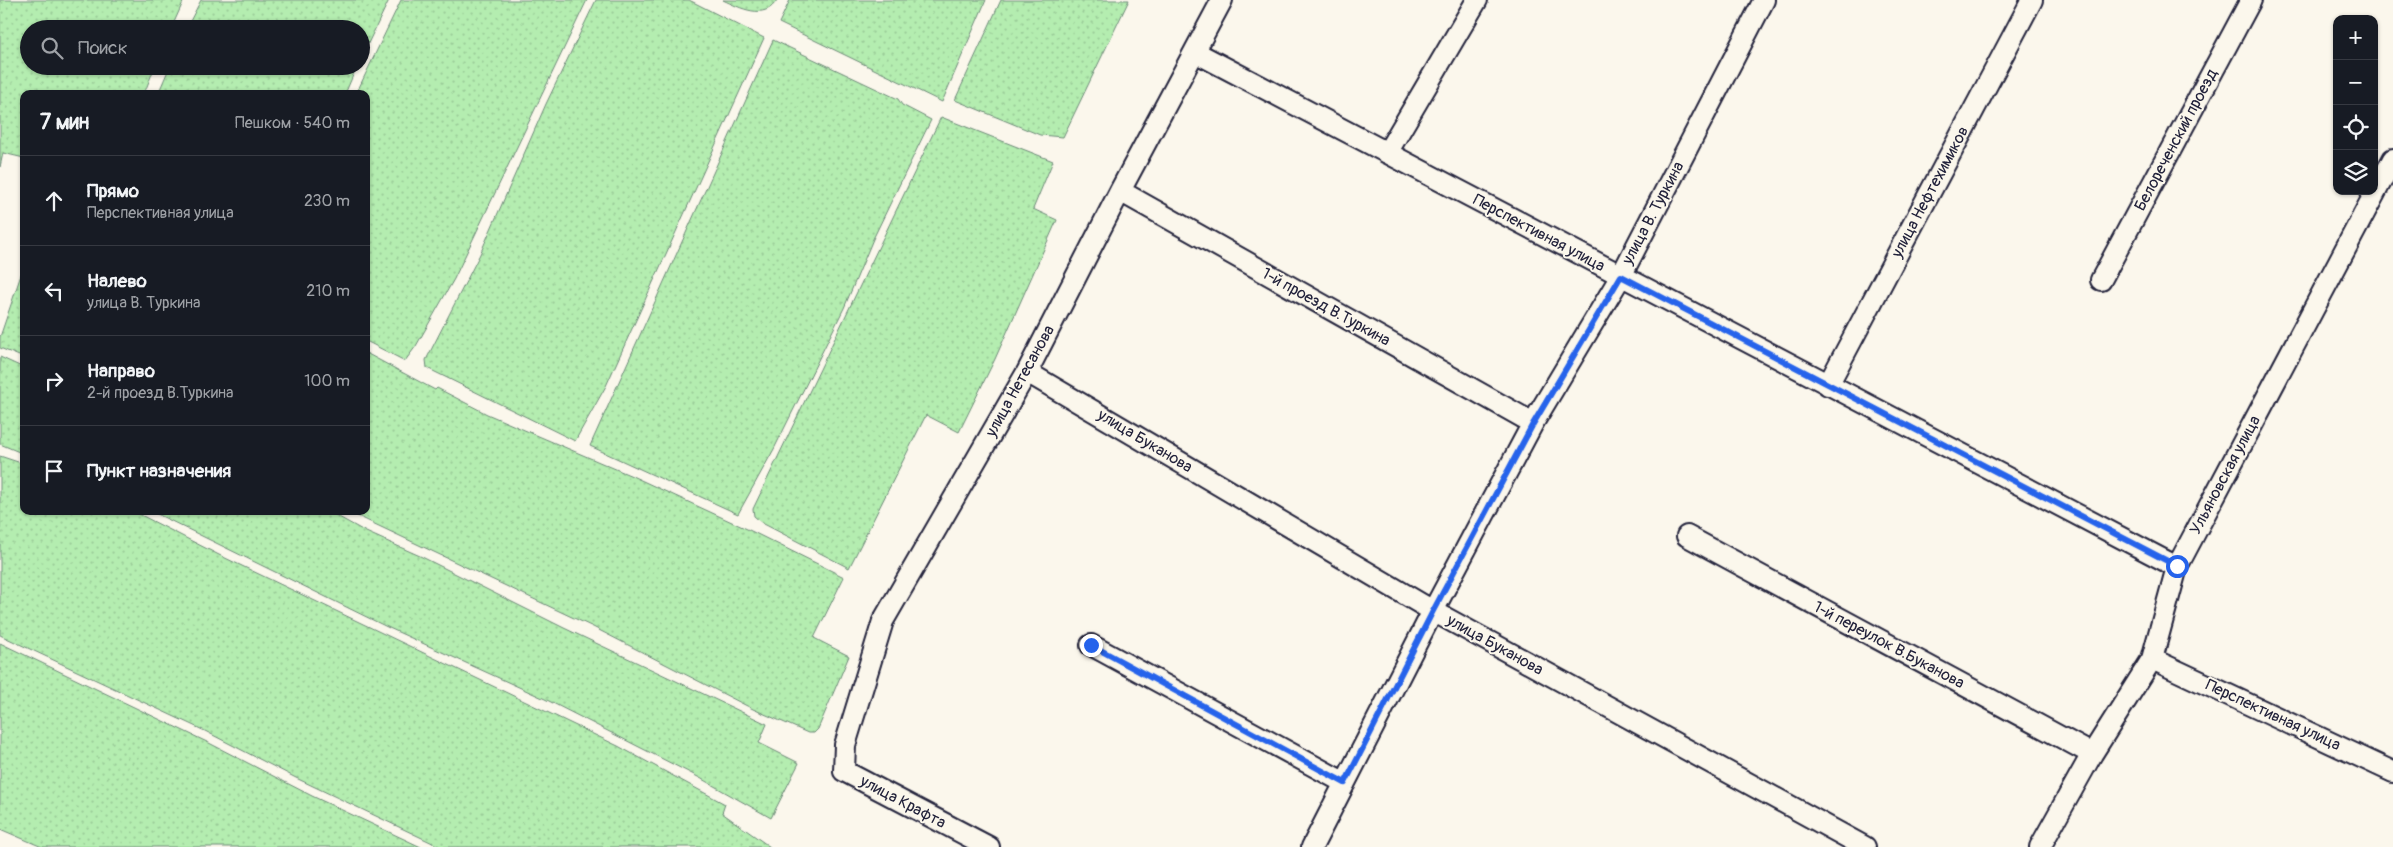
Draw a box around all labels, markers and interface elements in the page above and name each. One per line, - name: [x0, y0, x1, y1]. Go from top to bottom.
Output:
- map controls: [2333, 15, 2378, 195]
- button: +: [2333, 15, 2378, 60]
- search box: [20, 20, 370, 75]
- icon: search: [38, 34, 66, 62]
- text: Поиск: [78, 36, 128, 60]
- button: −: [2333, 60, 2378, 105]
- street label: Белореченский проезд: [2130, 65, 2222, 214]
- button: locate: [2333, 105, 2378, 150]
- text: 7 мин: [40, 109, 89, 136]
- text: Пешком · 540 m: [235, 113, 350, 133]
- street label: улица Нефтехимиков: [1886, 123, 1973, 262]
- button: layers: [2333, 150, 2378, 195]
- street label: улица В. Туркина: [1617, 158, 1688, 269]
- text: Прямо: [87, 179, 139, 203]
- icon: ahead: [40, 187, 68, 215]
- street label: Перспективная улица: [1470, 190, 1608, 276]
- text: 230 m: [304, 191, 350, 211]
- text: Перспективная улица: [87, 203, 234, 223]
- street label: 1-й проезд В.Туркина: [1258, 263, 1394, 351]
- text: Налево: [87, 269, 147, 293]
- icon: left: [40, 277, 68, 305]
- text: 210 m: [306, 281, 350, 301]
- text: улица В. Туркина: [87, 293, 200, 313]
- street label: улица Нетесанова: [981, 322, 1059, 441]
- text: Направо: [87, 359, 155, 383]
- icon: right: [40, 367, 68, 395]
- text: 100 m: [304, 371, 350, 391]
- text: 2-й проезд В.Туркина: [87, 383, 234, 403]
- street label: улица Буканова: [1093, 404, 1196, 477]
- street label: Ульяновская улица: [2185, 412, 2265, 538]
- icon: arrive: [40, 457, 68, 485]
- text: Пункт назначения: [87, 459, 231, 483]
- route start: [2166, 555, 2189, 578]
- street label: 1-й переулок В.Буканова: [1810, 597, 1968, 693]
- street label: улица Буканова: [1442, 610, 1547, 680]
- route end: [1080, 634, 1103, 657]
- street label: Перспективная улица: [2202, 675, 2344, 755]
- street label: улица Крафта: [856, 771, 949, 833]

